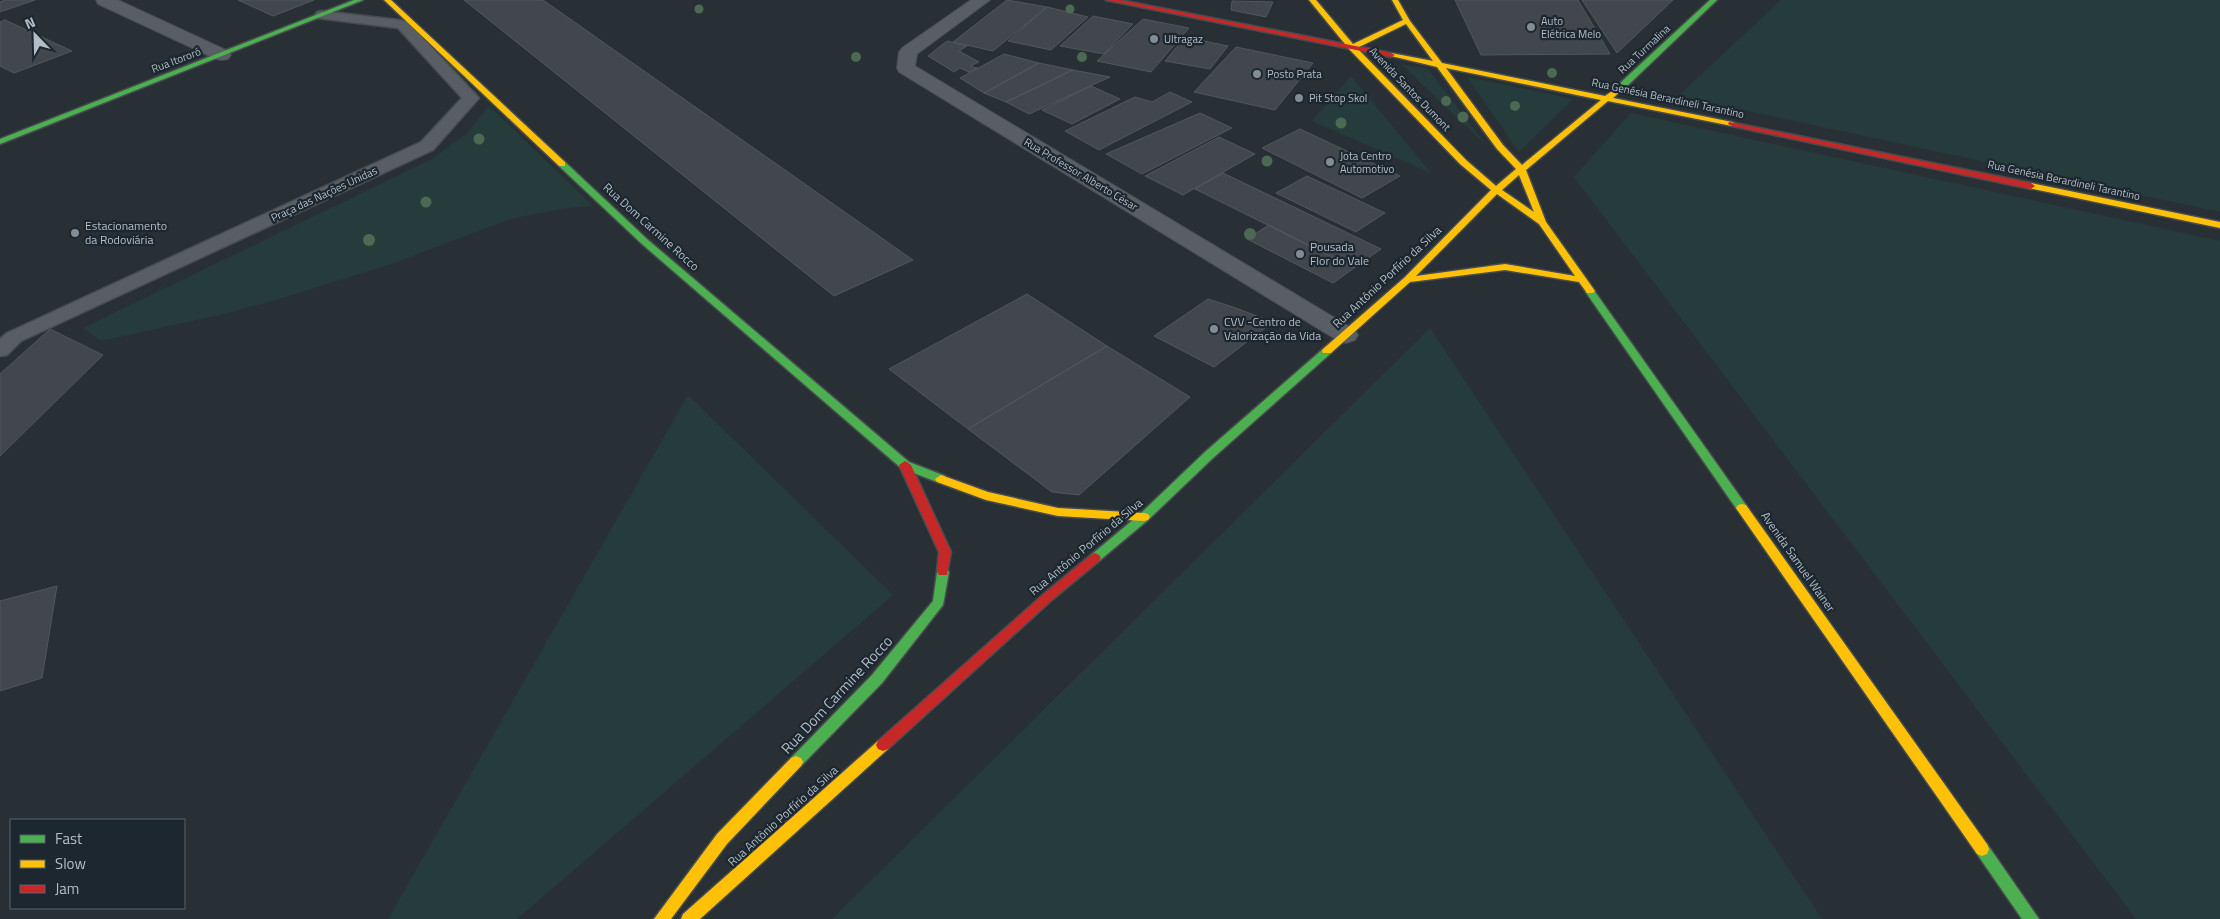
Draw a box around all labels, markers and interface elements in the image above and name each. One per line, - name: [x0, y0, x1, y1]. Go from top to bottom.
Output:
- north arrow: [10, 10, 60, 60]
- text: N: [21, 11, 38, 34]
- place label: Auto Elétrica Melo: [1541, 13, 1601, 42]
- street label: Rua Turmalina: [1614, 20, 1674, 77]
- marker: Auto Elétrica Melo: [1525, 21, 1537, 33]
- place label: Ultragaz: [1164, 31, 1203, 47]
- marker: Ultragaz: [1148, 33, 1160, 45]
- street label: Rua Itororó: [149, 43, 203, 77]
- street label: Avenida Santos Dumont: [1366, 43, 1455, 135]
- place label: Posto Prata: [1267, 66, 1322, 82]
- marker: Posto Prata: [1251, 68, 1263, 80]
- street label: Rua Genésia Berardineli Tarantino: [1590, 74, 1746, 122]
- place label: Pit Stop Skol: [1309, 90, 1367, 106]
- marker: Pit Stop Skol: [1293, 92, 1305, 104]
- street label: Rua Professor Alberto César: [1021, 134, 1141, 214]
- place label: Jota Centro Automotivo: [1340, 148, 1394, 177]
- marker: Jota Centro Automotivo: [1324, 156, 1336, 168]
- street label: Rua Genésia Berardineli Tarantino: [1986, 156, 2142, 204]
- street label: Praça das Nações Unidas: [268, 162, 380, 226]
- street label: Rua Dom Carmine Rocco: [599, 178, 704, 275]
- place label: Estacionamento da Rodoviária: [85, 216, 167, 249]
- street label: Rua Antônio Porfírio da Silva: [1328, 221, 1445, 332]
- marker: Estacionamento da Rodoviária: [69, 227, 81, 239]
- place label: Pousada Flor do Vale: [1310, 237, 1369, 270]
- marker: Pousada Flor do Vale: [1294, 248, 1306, 260]
- place label: CVV -Centro de Valorização da Vida: [1224, 312, 1321, 345]
- marker: CVV -Centro de Valorização da Vida: [1208, 323, 1220, 335]
- street label: Rua Antônio Porfírio da Silva: [1025, 493, 1147, 600]
- street label: Avenida Samuel Wainer: [1757, 508, 1840, 616]
- street label: Rua Dom Carmine Rocco: [775, 630, 898, 759]
- street label: Rua Antônio Porfírio da Silva: [723, 761, 842, 871]
- legend: [10, 819, 185, 909]
- text: Fast: [55, 827, 83, 850]
- text: Slow: [55, 852, 86, 875]
- text: Jam: [55, 877, 79, 900]

